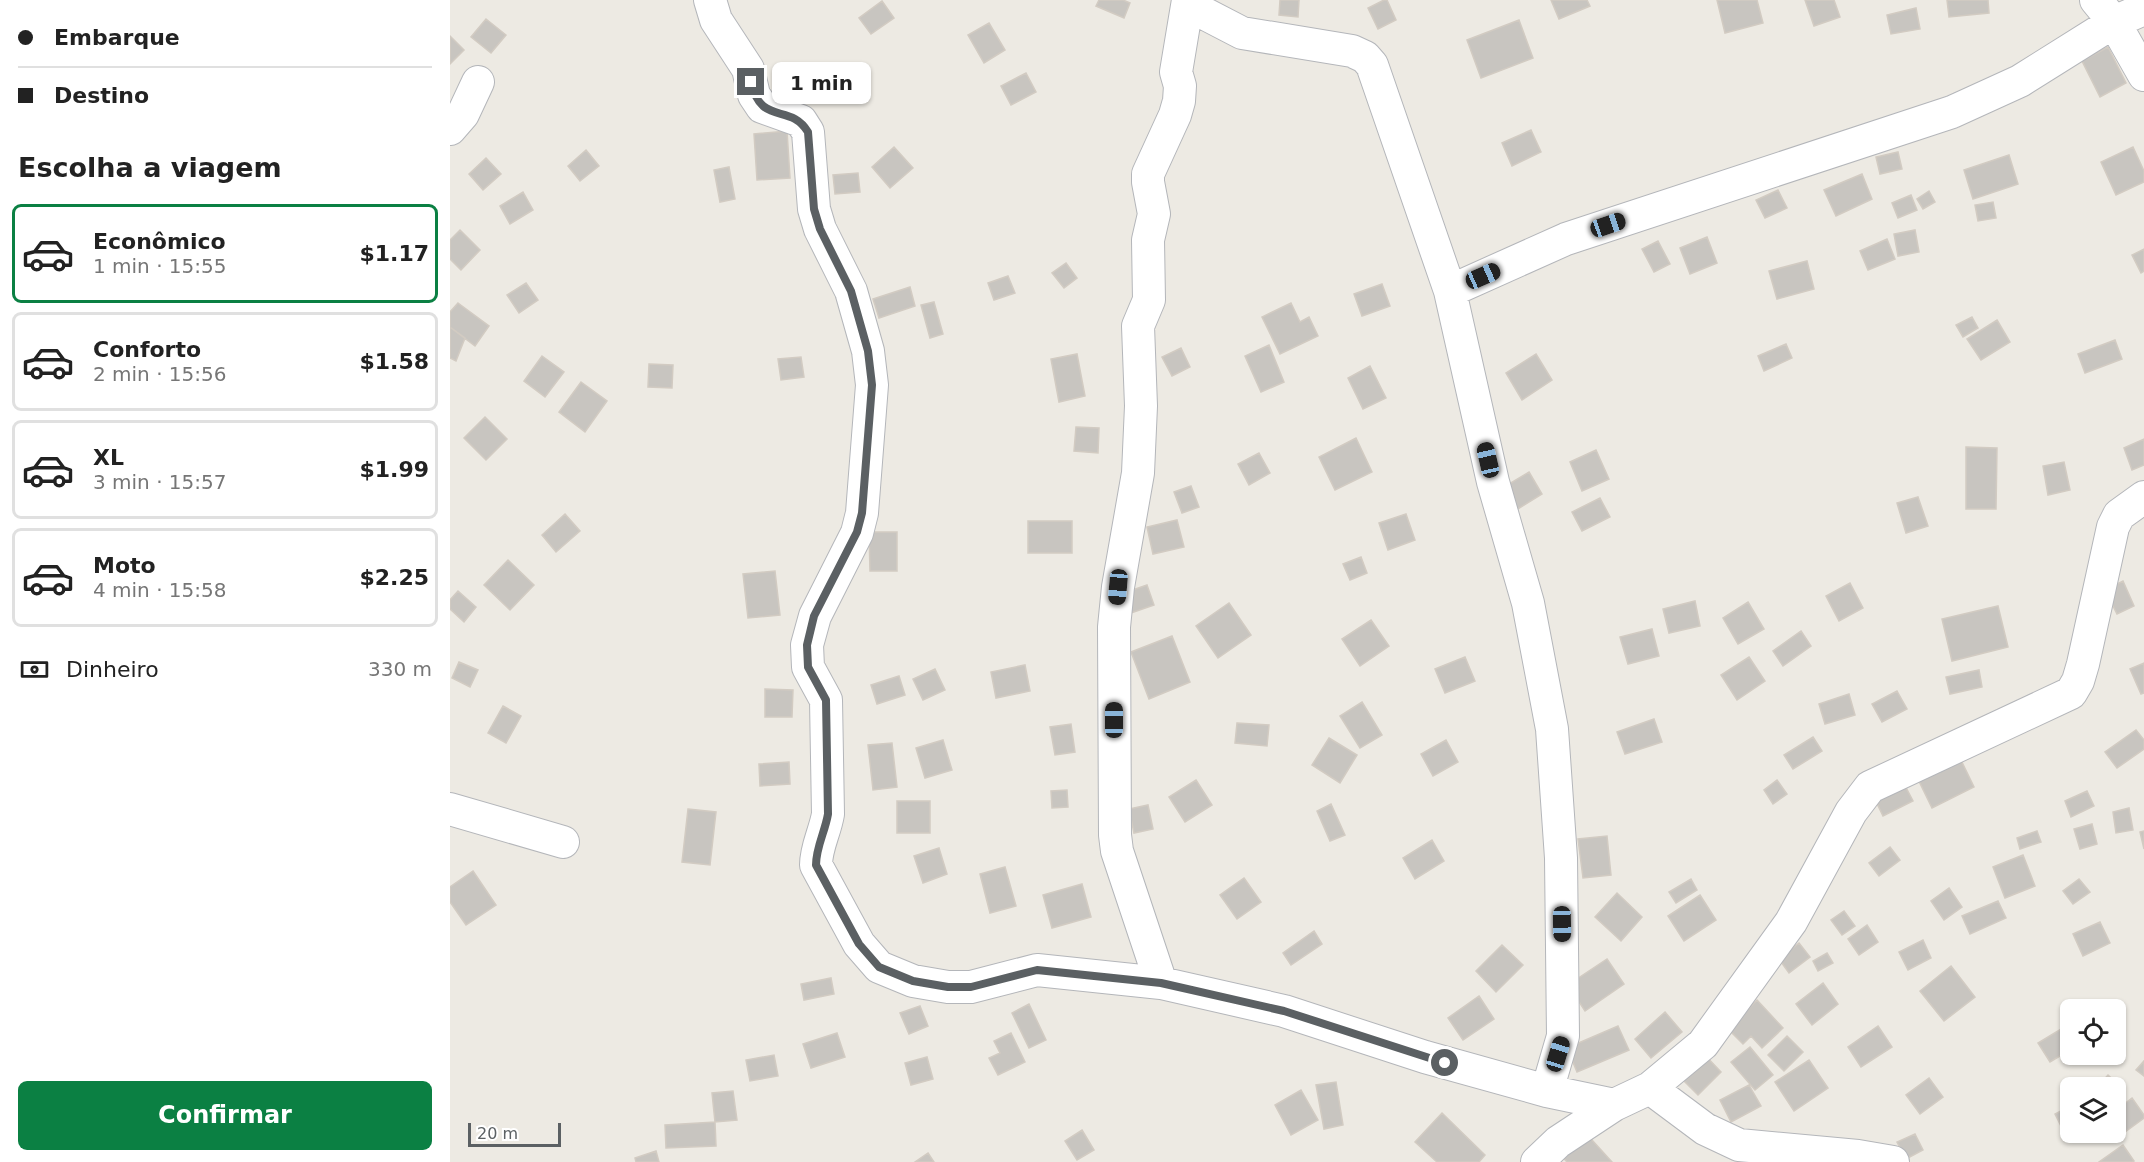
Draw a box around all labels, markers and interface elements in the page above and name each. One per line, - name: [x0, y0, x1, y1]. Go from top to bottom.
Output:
- text: Embarque: [54, 25, 180, 50]
- callout: 1 min: [772, 61, 871, 103]
- route end: [737, 68, 764, 95]
- text: 1 min: [790, 71, 853, 95]
- text: Destino: [54, 83, 149, 108]
- text: Escolha a viagem: [18, 152, 282, 183]
- car: [1588, 211, 1628, 239]
- icon: car: [21, 227, 75, 281]
- text: Econômico: [93, 229, 226, 254]
- text: $1.17: [359, 241, 429, 266]
- text: 1 min · 15:55: [93, 254, 227, 278]
- car: [1463, 260, 1503, 292]
- icon: car: [21, 335, 75, 389]
- text: Conforto: [93, 337, 201, 362]
- text: $1.58: [359, 349, 429, 374]
- text: 2 min · 15:56: [93, 362, 227, 386]
- car: [1475, 440, 1501, 480]
- icon: car: [21, 443, 75, 497]
- text: XL: [93, 445, 124, 470]
- text: $1.99: [359, 457, 429, 482]
- text: 3 min · 15:57: [93, 470, 227, 494]
- icon: car: [21, 551, 75, 605]
- text: Moto: [93, 553, 156, 578]
- text: $2.25: [359, 565, 429, 590]
- car: [1107, 568, 1129, 606]
- text: 4 min · 15:58: [93, 578, 227, 602]
- icon: cash: [18, 653, 51, 686]
- text: Dinheiro: [66, 657, 159, 682]
- text: 330 m: [368, 657, 432, 681]
- car: [1105, 702, 1123, 738]
- car: [1553, 906, 1571, 942]
- map controls: [2060, 999, 2126, 1143]
- button: locate: [2060, 999, 2126, 1065]
- car: [1544, 1034, 1572, 1074]
- route start: [1431, 1049, 1458, 1076]
- button: layers: [2060, 1077, 2126, 1143]
- button: Confirmar: [18, 1081, 432, 1150]
- scale bar: [468, 1120, 561, 1148]
- text: 20 m: [477, 1124, 518, 1143]

